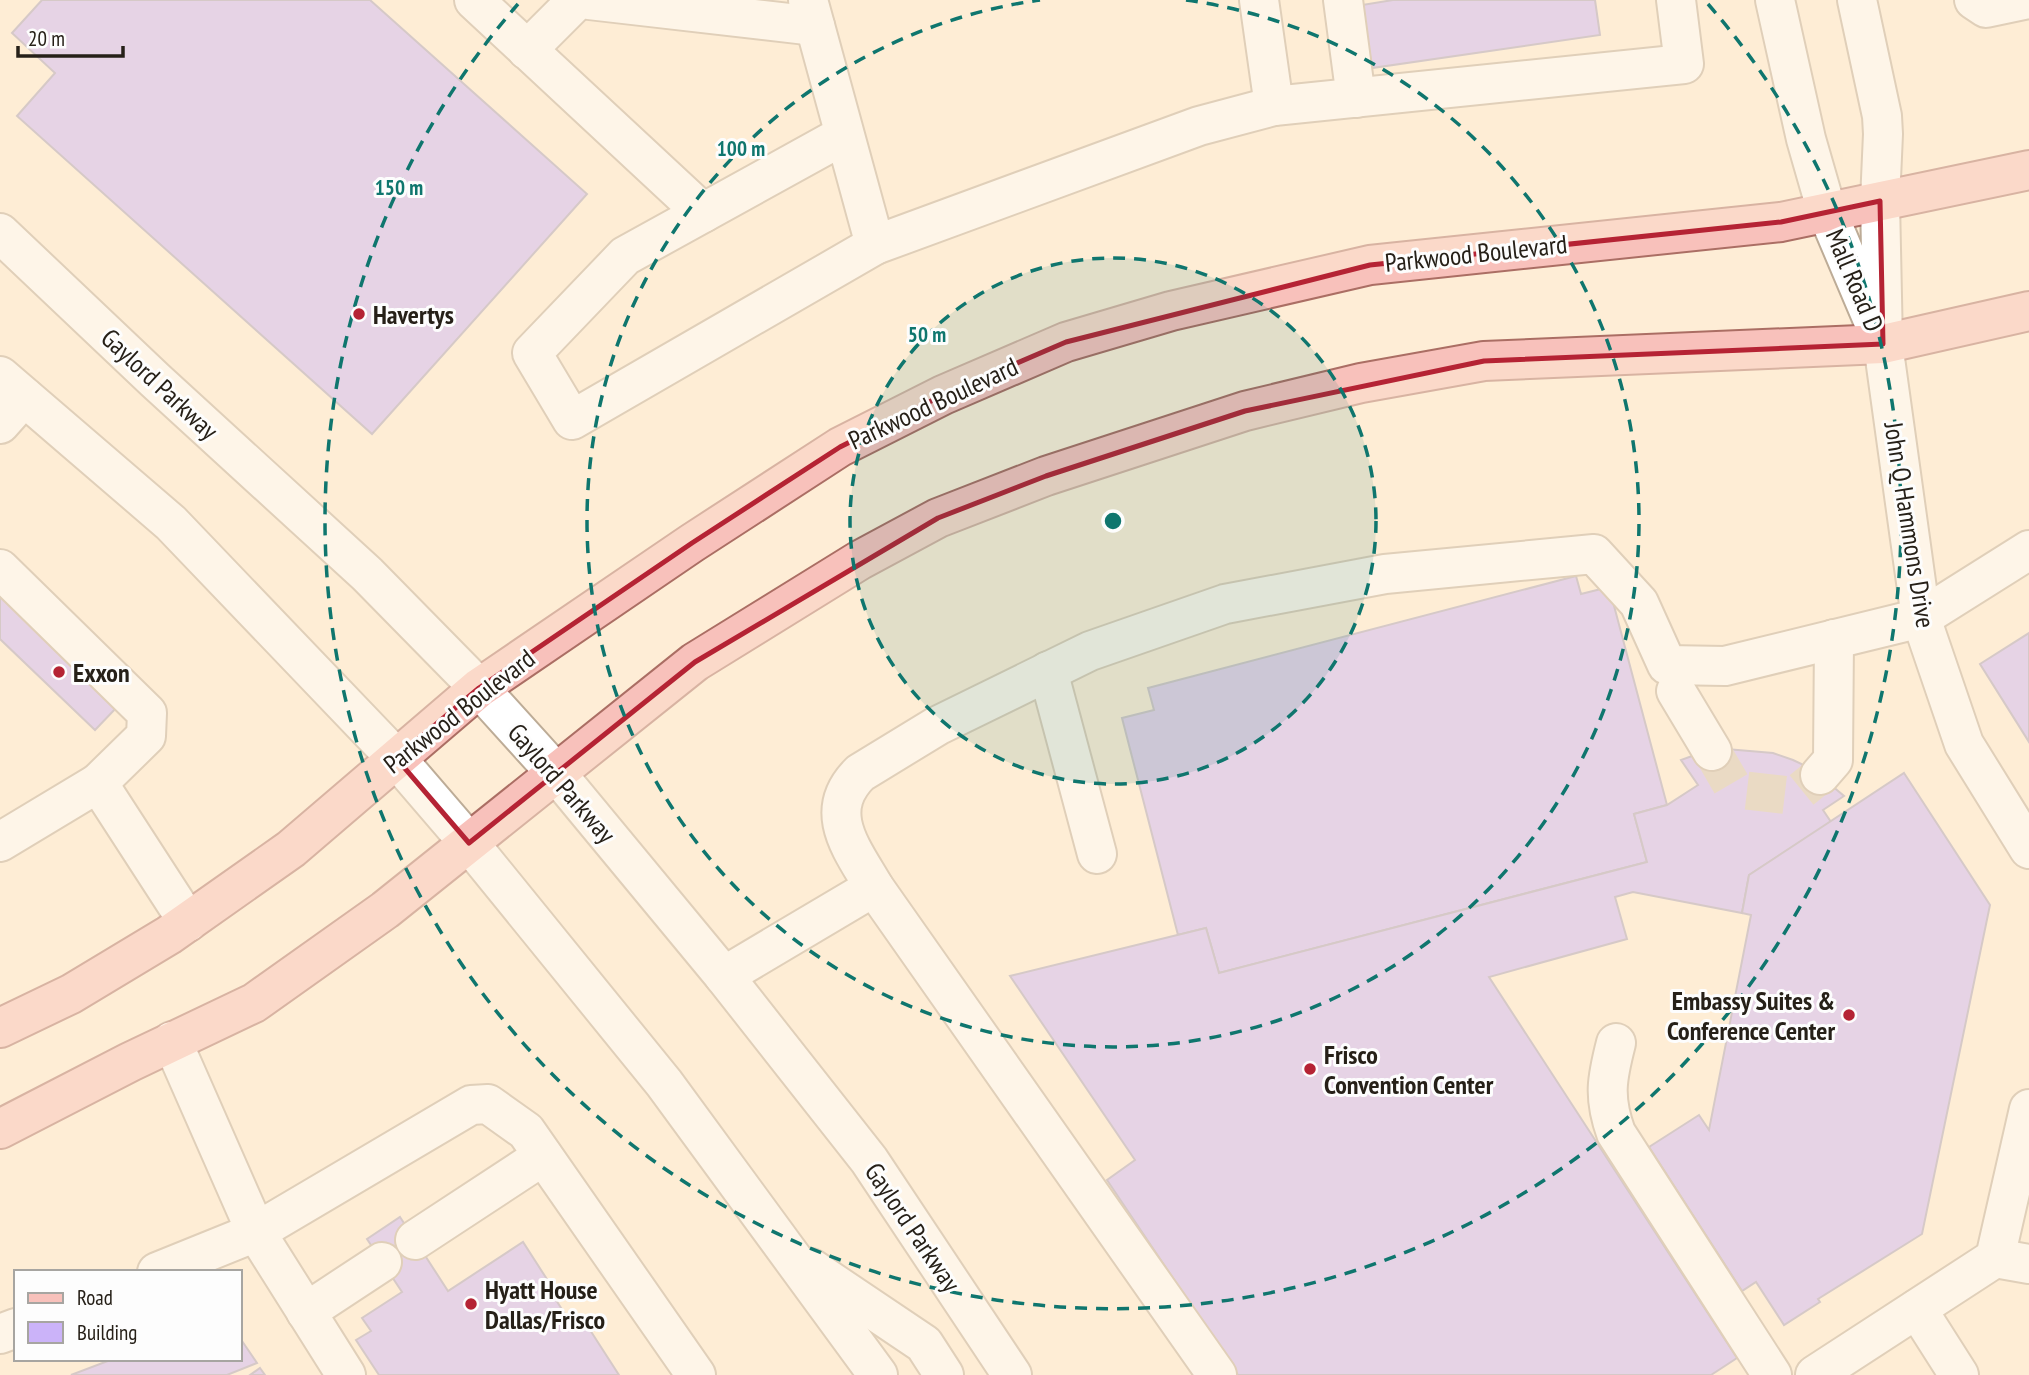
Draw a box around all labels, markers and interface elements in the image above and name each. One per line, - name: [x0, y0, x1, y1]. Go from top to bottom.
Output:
- scale bar: [18, 14, 122, 58]
- text: 20 m: [28, 25, 65, 52]
- text: 100 m: [717, 135, 765, 162]
- text: 150 m: [375, 174, 423, 201]
- street label: Mall Road D: [1819, 224, 1891, 336]
- street label: Parkwood Boulevard: [1383, 227, 1569, 279]
- place label: Havertys: [373, 298, 454, 331]
- marker: Havertys: [351, 306, 367, 322]
- street label: Gaylord Parkway: [95, 321, 226, 447]
- text: 50 m: [908, 321, 946, 348]
- street label: Parkwood Boulevard: [843, 349, 1023, 457]
- street label: John Q Hammons Drive: [1877, 419, 1943, 630]
- centre of rings: [1101, 509, 1125, 533]
- street label: Parkwood Boulevard: [377, 642, 541, 780]
- place label: Exxon: [73, 656, 130, 689]
- marker: Exxon: [51, 664, 67, 680]
- street label: Gaylord Parkway: [501, 716, 623, 850]
- place label: Embassy Suites & Conference Center: [1667, 984, 1835, 1047]
- marker: Embassy Suites & Conference Center: [1841, 1007, 1857, 1023]
- place label: Frisco Convention Center: [1324, 1038, 1494, 1101]
- marker: Frisco Convention Center: [1302, 1061, 1318, 1077]
- street label: Gaylord Parkway: [858, 1156, 968, 1298]
- legend: [14, 1270, 242, 1361]
- place label: Hyatt House Dallas/Frisco: [485, 1273, 605, 1336]
- text: Road: [77, 1284, 113, 1311]
- marker: Hyatt House Dallas/Frisco: [463, 1296, 479, 1312]
- text: Building: [77, 1319, 137, 1346]

